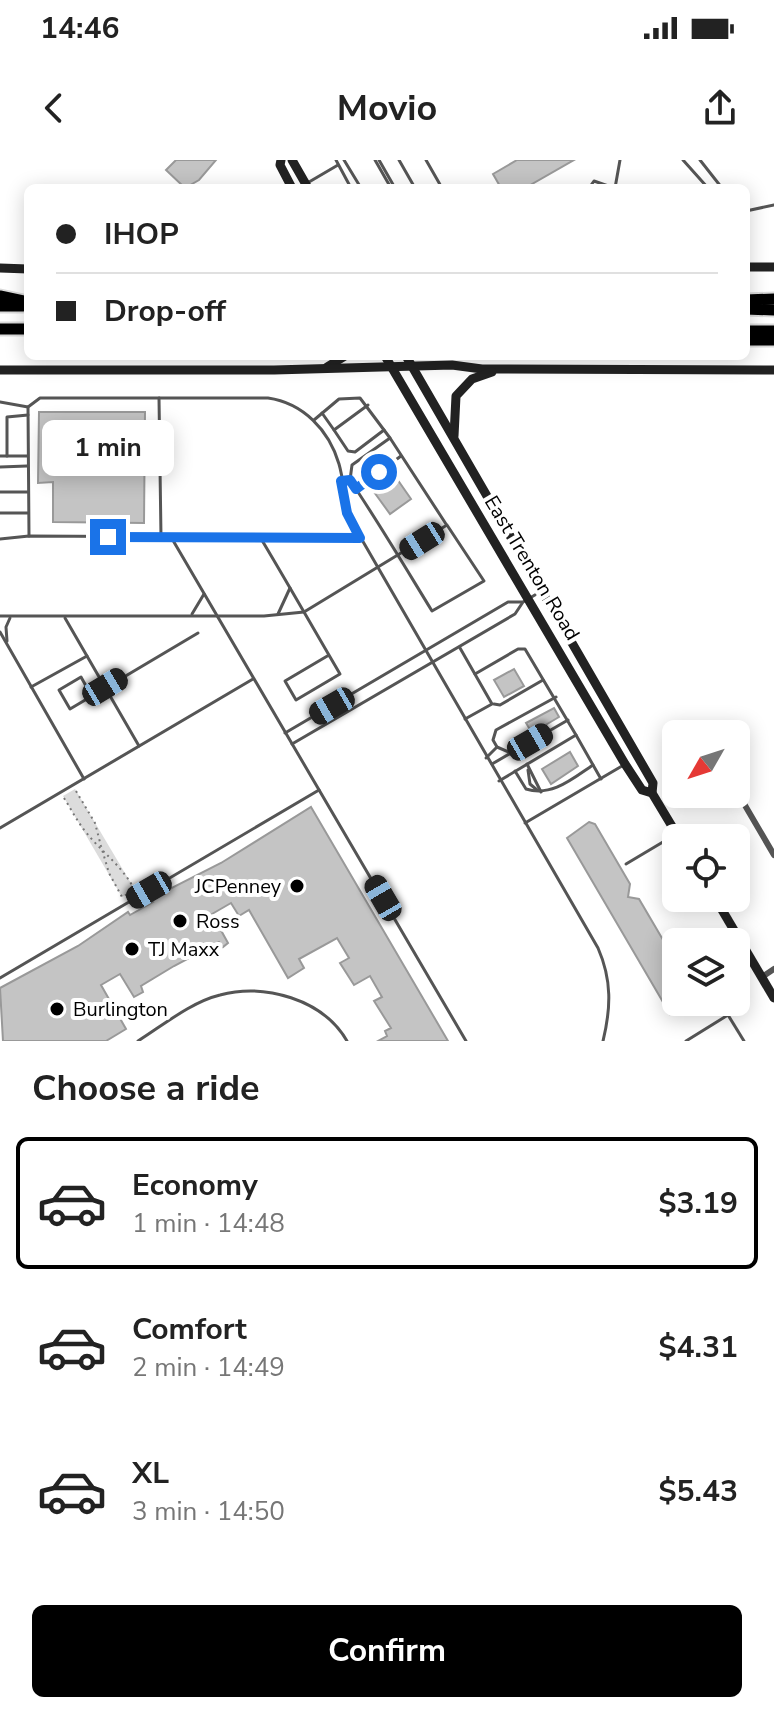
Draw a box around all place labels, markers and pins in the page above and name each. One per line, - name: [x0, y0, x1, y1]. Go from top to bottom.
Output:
- place label: JCPenney: [194, 873, 282, 900]
- marker: JCPenney: [288, 877, 306, 895]
- place label: Ross: [196, 908, 240, 935]
- marker: Ross: [171, 912, 189, 930]
- place label: TJ Maxx: [148, 936, 220, 963]
- marker: TJ Maxx: [123, 940, 141, 958]
- place label: Burlington: [73, 996, 168, 1023]
- marker: Burlington: [48, 1000, 66, 1018]

